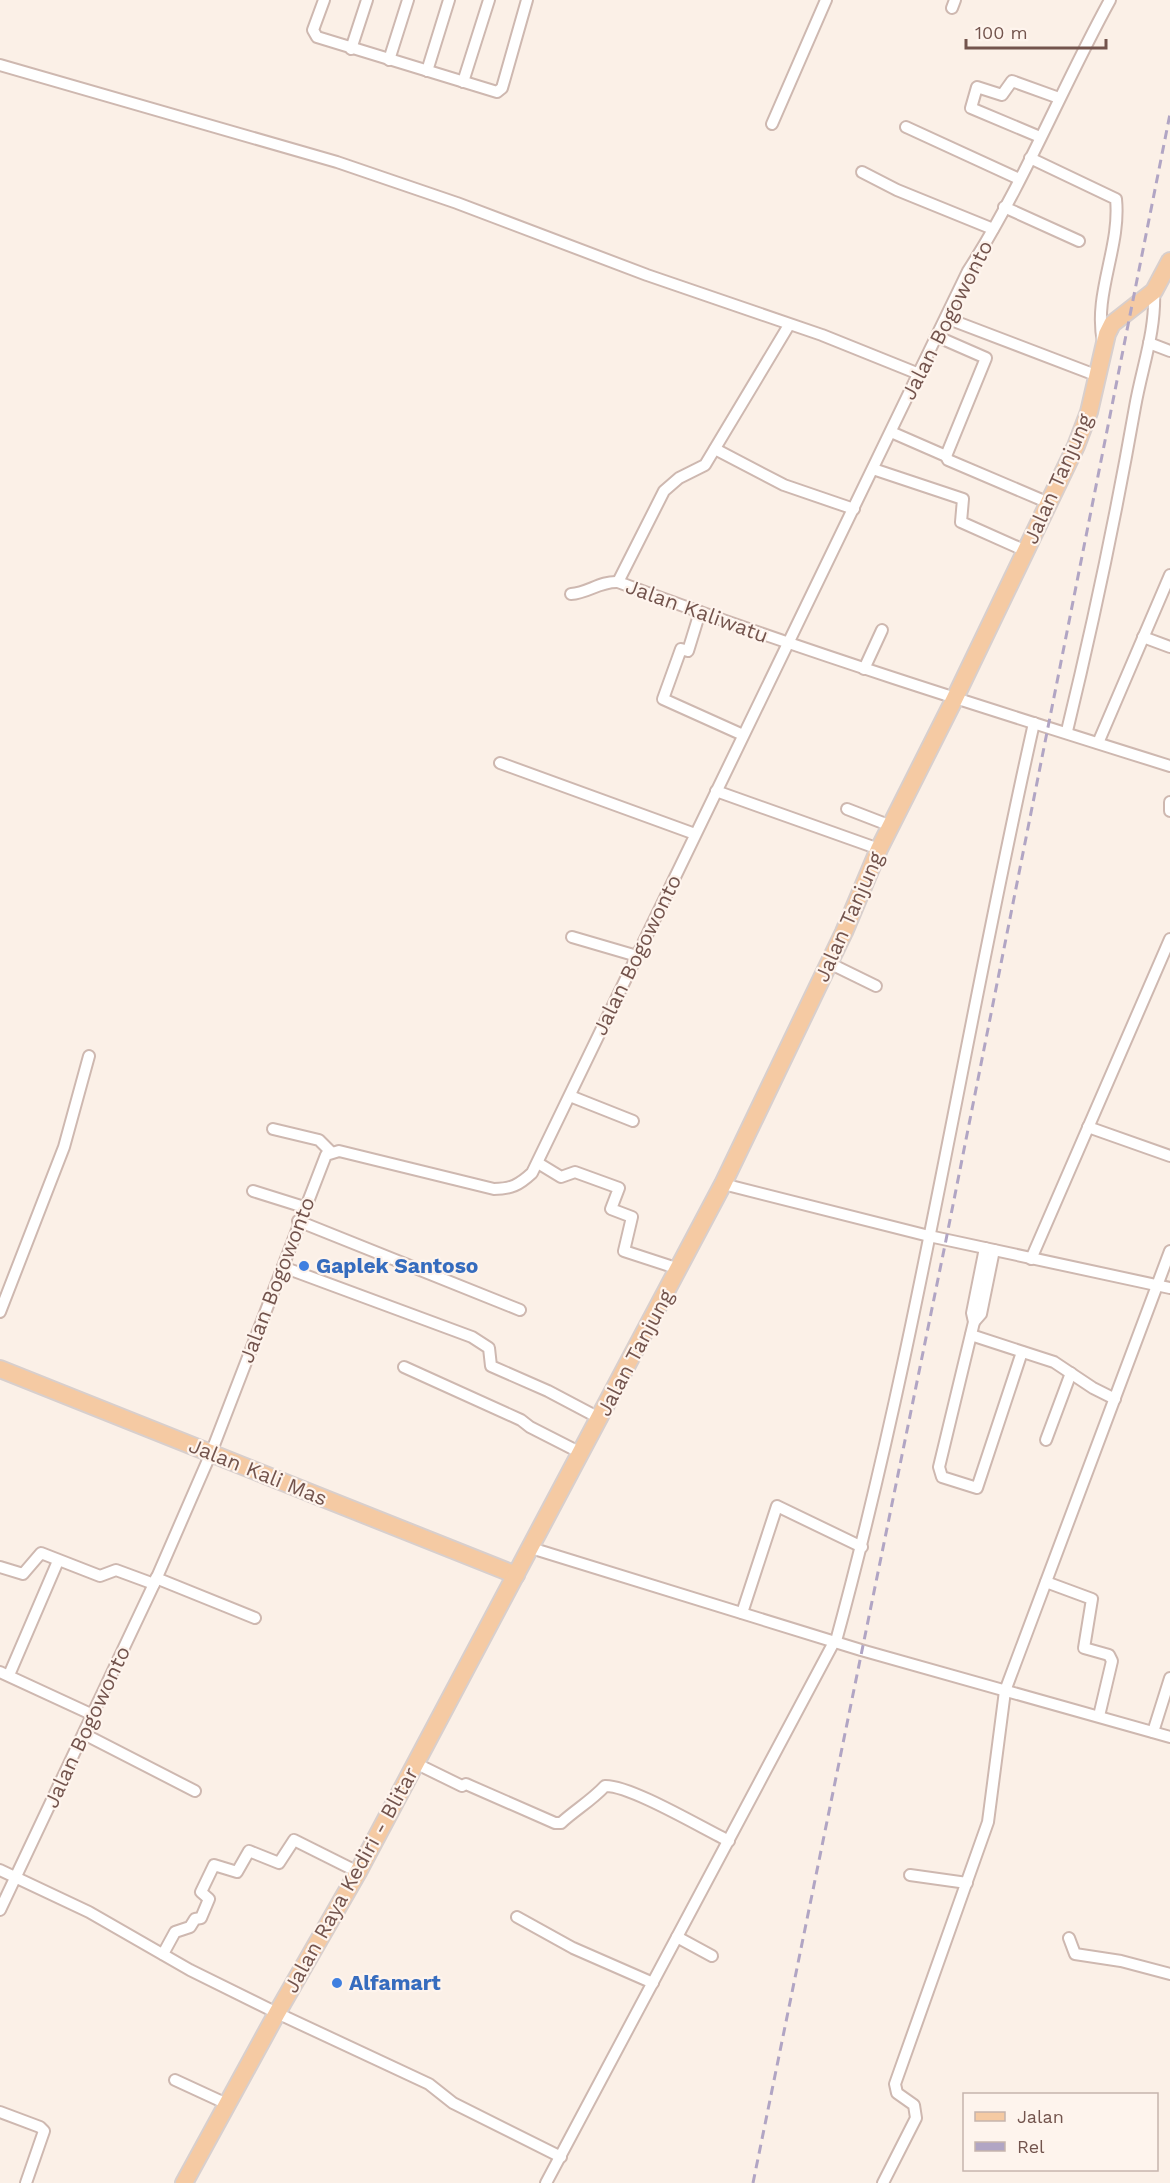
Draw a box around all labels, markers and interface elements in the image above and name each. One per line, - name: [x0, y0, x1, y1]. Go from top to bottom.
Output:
- scale bar: [966, 12, 1106, 50]
- text: 100 m: [975, 22, 1028, 43]
- street label: Jalan Bogowonto: [896, 236, 998, 404]
- street label: Jalan Tanjung: [1018, 409, 1098, 548]
- street label: Jalan Kaliwatu: [623, 573, 772, 648]
- street label: Jalan Tanjung: [809, 847, 889, 986]
- street label: Jalan Bogowonto: [587, 870, 686, 1039]
- street label: Jalan Bogowonto: [233, 1193, 320, 1366]
- place label: Gaplek Santoso: [316, 1253, 478, 1278]
- marker: Gaplek Santoso: [297, 1259, 311, 1273]
- street label: Jalan Tanjung: [591, 1285, 679, 1420]
- street label: Jalan Kali Mas: [185, 1432, 331, 1511]
- street label: Jalan Bogowonto: [38, 1642, 135, 1812]
- street label: Jalan Raya Kediri - Blitar: [278, 1762, 423, 1997]
- place label: Alfamart: [349, 1970, 441, 1995]
- marker: Alfamart: [330, 1976, 344, 1990]
- legend: [963, 2093, 1158, 2171]
- text: Jalan: [1017, 2106, 1064, 2127]
- text: Rel: [1017, 2136, 1045, 2157]

